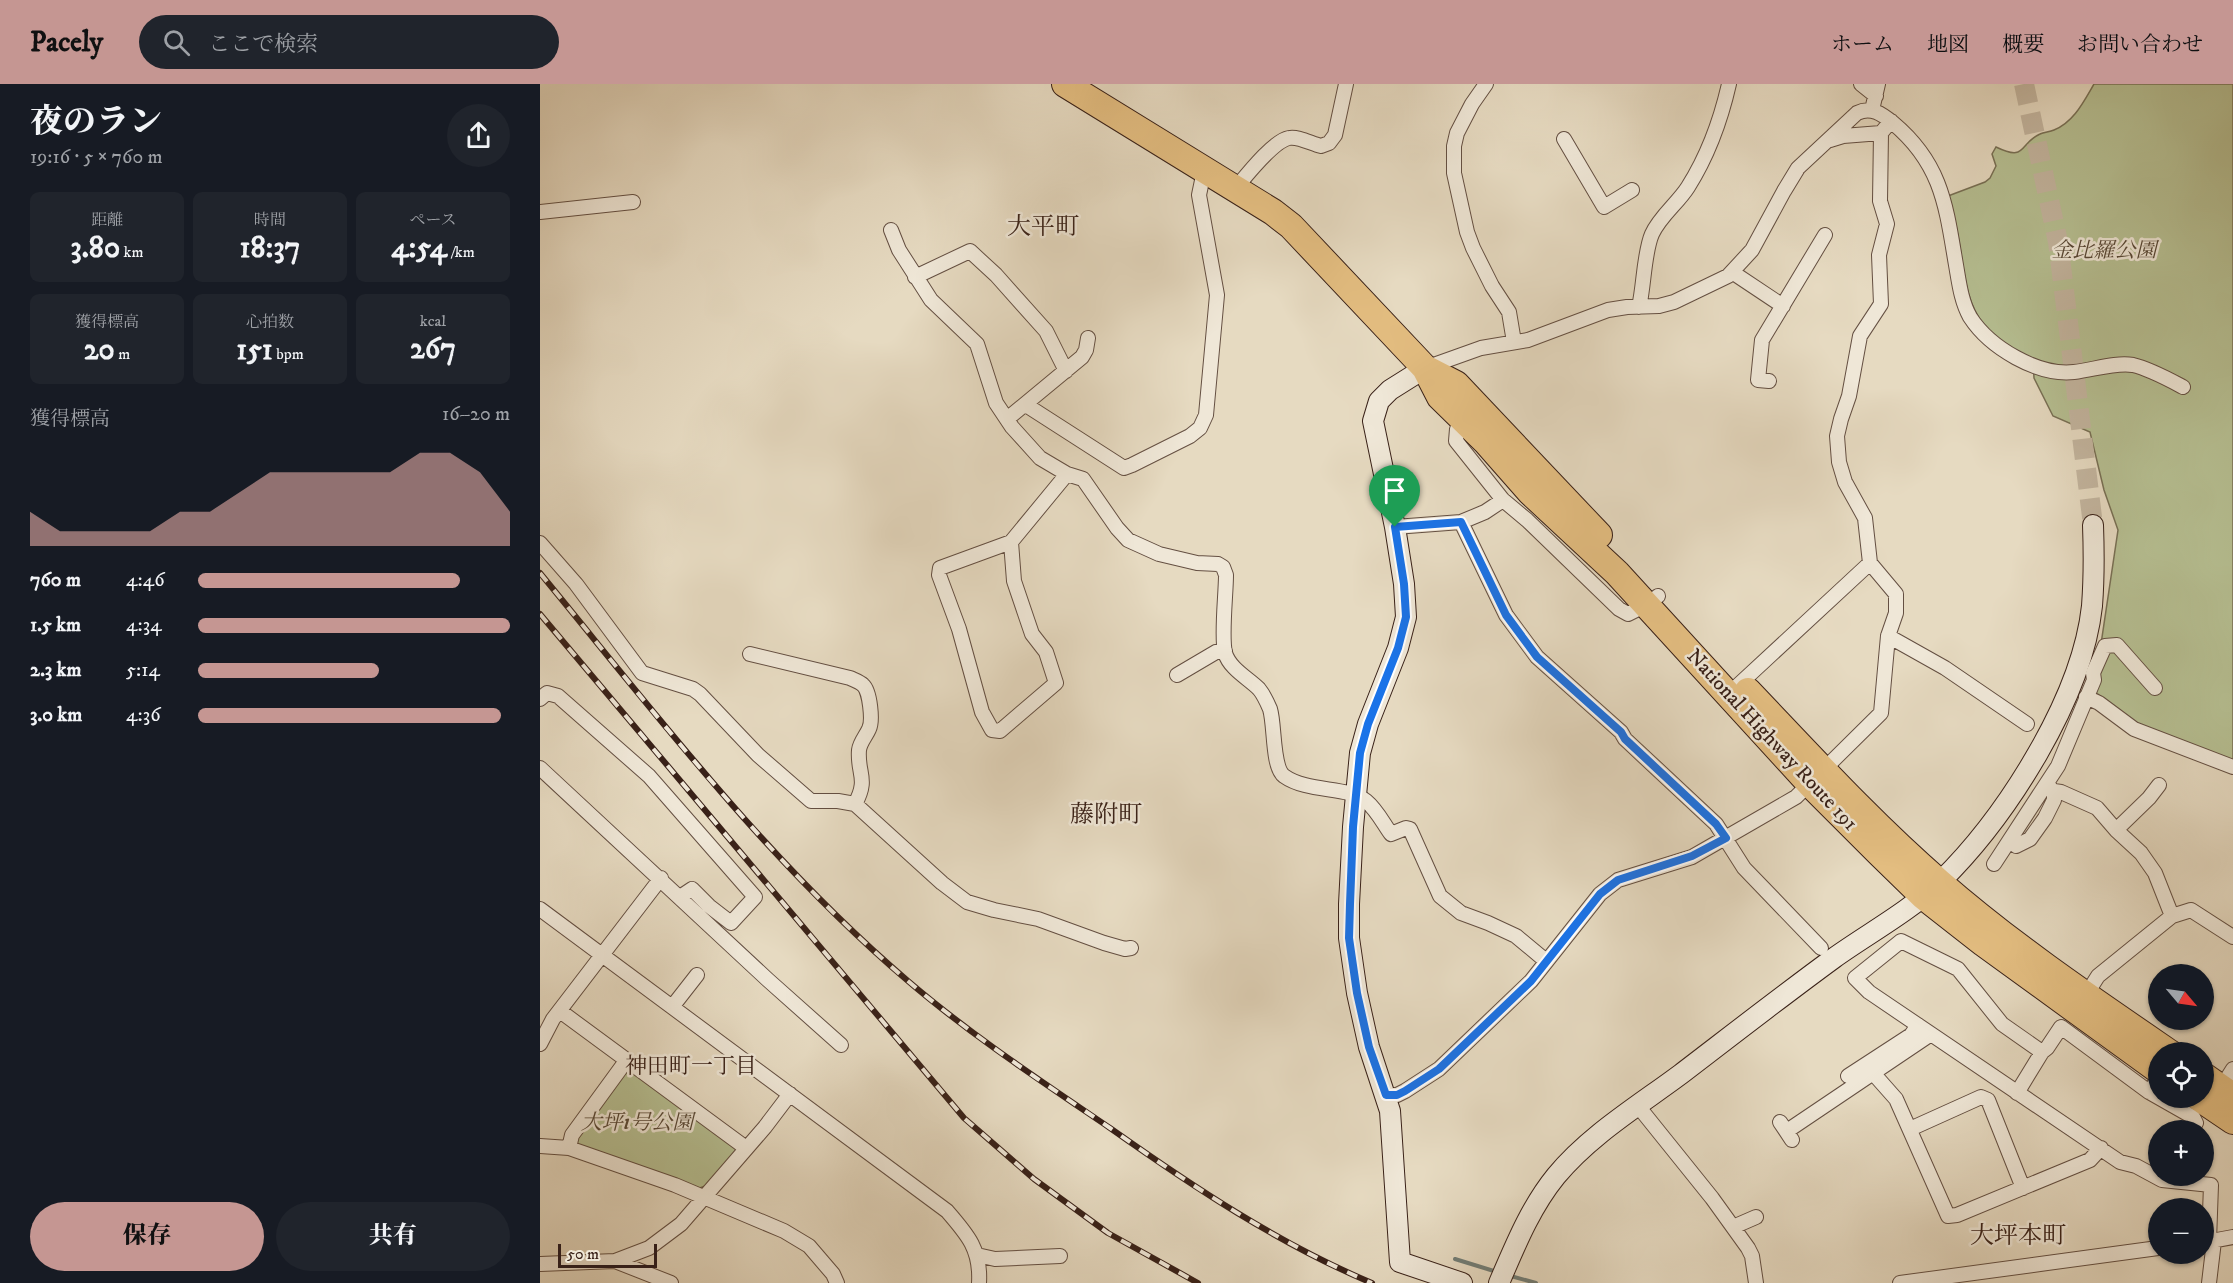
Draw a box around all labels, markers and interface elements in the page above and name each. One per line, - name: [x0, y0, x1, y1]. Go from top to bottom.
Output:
- search box: [139, 15, 559, 69]
- text: Pacely: [30, 25, 103, 60]
- icon: search: [160, 26, 193, 59]
- text: ここで検索: [208, 31, 318, 58]
- text: ホーム: [1831, 32, 1894, 58]
- text: 地図: [1927, 32, 1969, 58]
- text: 概要: [2002, 32, 2044, 58]
- text: お問い合わせ: [2077, 32, 2203, 58]
- text: 夜のラン: [30, 102, 162, 143]
- button: share: [447, 104, 510, 167]
- text: 19:16 · 5 × 760 m: [30, 145, 163, 170]
- text: 距離: [91, 210, 123, 230]
- text: 時間: [254, 210, 286, 230]
- text: ペース: [409, 210, 457, 230]
- district label: 大平町: [1007, 212, 1079, 242]
- text: 3.80: [71, 230, 120, 267]
- text: 18:37: [240, 230, 300, 267]
- text: 4:54: [391, 230, 447, 267]
- park label: 金比羅公園: [2052, 238, 2159, 264]
- text: km: [120, 242, 143, 262]
- text: /km: [447, 242, 475, 262]
- text: kcal: [420, 311, 446, 331]
- text: 獲得標高: [75, 312, 139, 332]
- text: 心拍数: [246, 312, 294, 332]
- text: 267: [410, 331, 456, 368]
- text: 20: [84, 332, 115, 369]
- text: 151: [236, 332, 273, 369]
- text: m: [115, 344, 130, 364]
- text: bpm: [273, 344, 304, 364]
- text: 16–20 m: [442, 402, 510, 427]
- text: 獲得標高: [30, 407, 110, 432]
- pin: [1369, 465, 1420, 527]
- icon: arrive: [1378, 474, 1411, 507]
- text: 760 m: [30, 568, 81, 593]
- text: 4:46: [126, 568, 165, 593]
- text: 1.5 km: [30, 613, 81, 638]
- text: 4:34: [126, 613, 162, 638]
- street label: National Highway Route 191: [1681, 644, 1863, 836]
- text: 2.3 km: [30, 658, 82, 683]
- text: 5:14: [126, 658, 160, 683]
- text: 3.0 km: [30, 703, 82, 728]
- text: 4:36: [126, 703, 161, 728]
- district label: 藤附町: [1070, 800, 1142, 830]
- north arrow: [2148, 964, 2214, 1030]
- map controls: [2148, 964, 2214, 1264]
- button: locate: [2148, 1042, 2214, 1108]
- district label: 神田町一丁目: [625, 1053, 757, 1080]
- park label: 大坪1号公園: [581, 1110, 696, 1136]
- button: +: [2148, 1120, 2214, 1186]
- button: −: [2148, 1198, 2214, 1264]
- button: 保存: [30, 1202, 264, 1271]
- button: 共有: [276, 1202, 510, 1271]
- district label: 大坪本町: [1970, 1221, 2066, 1251]
- scale bar: [558, 1241, 657, 1268]
- text: 50 m: [567, 1244, 599, 1264]

